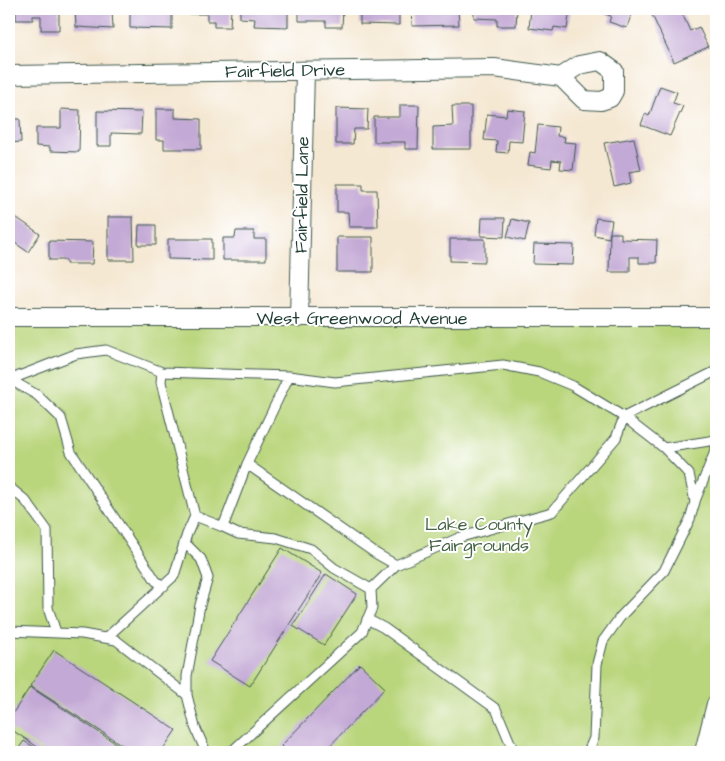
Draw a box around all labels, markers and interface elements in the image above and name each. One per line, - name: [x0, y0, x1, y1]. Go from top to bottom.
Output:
- street label: Fairfield Drive: [225, 57, 346, 85]
- street label: Fairfield Lane: [288, 136, 316, 254]
- street label: West Greenwood Avenue: [257, 306, 468, 331]
- park label: Lake County Fairgrounds: [425, 512, 533, 559]

